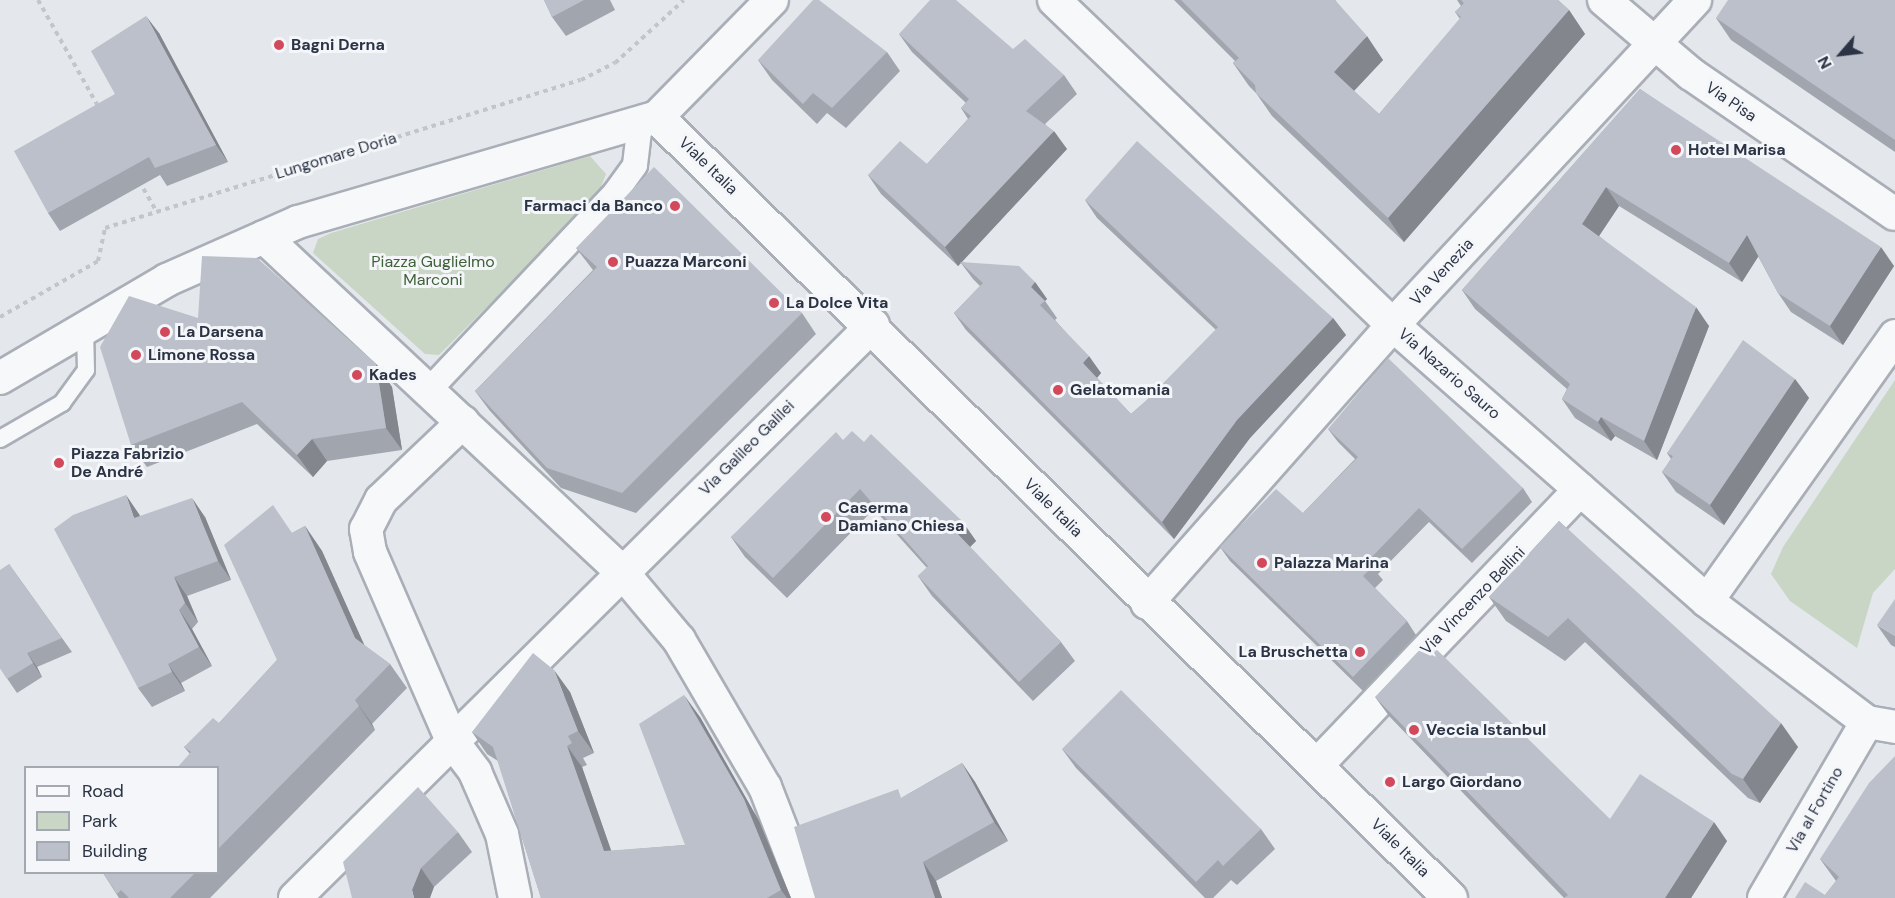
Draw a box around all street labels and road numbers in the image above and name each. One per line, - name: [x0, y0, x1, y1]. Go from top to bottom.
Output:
- street label: Via Pisa: [1702, 78, 1760, 126]
- street label: Lungomare Doria: [273, 128, 399, 184]
- street label: Viale Italia: [674, 133, 742, 199]
- street label: Via Venezia: [1406, 235, 1478, 309]
- street label: Via Nazario Sauro: [1394, 324, 1504, 424]
- street label: Via Galileo Galilei: [695, 396, 799, 500]
- street label: Viale Italia: [1020, 475, 1086, 541]
- street label: Via Vincenzo Bellini: [1417, 543, 1529, 659]
- street label: Via al Fortino: [1783, 763, 1847, 857]
- street label: Viale Italia: [1367, 815, 1433, 881]

